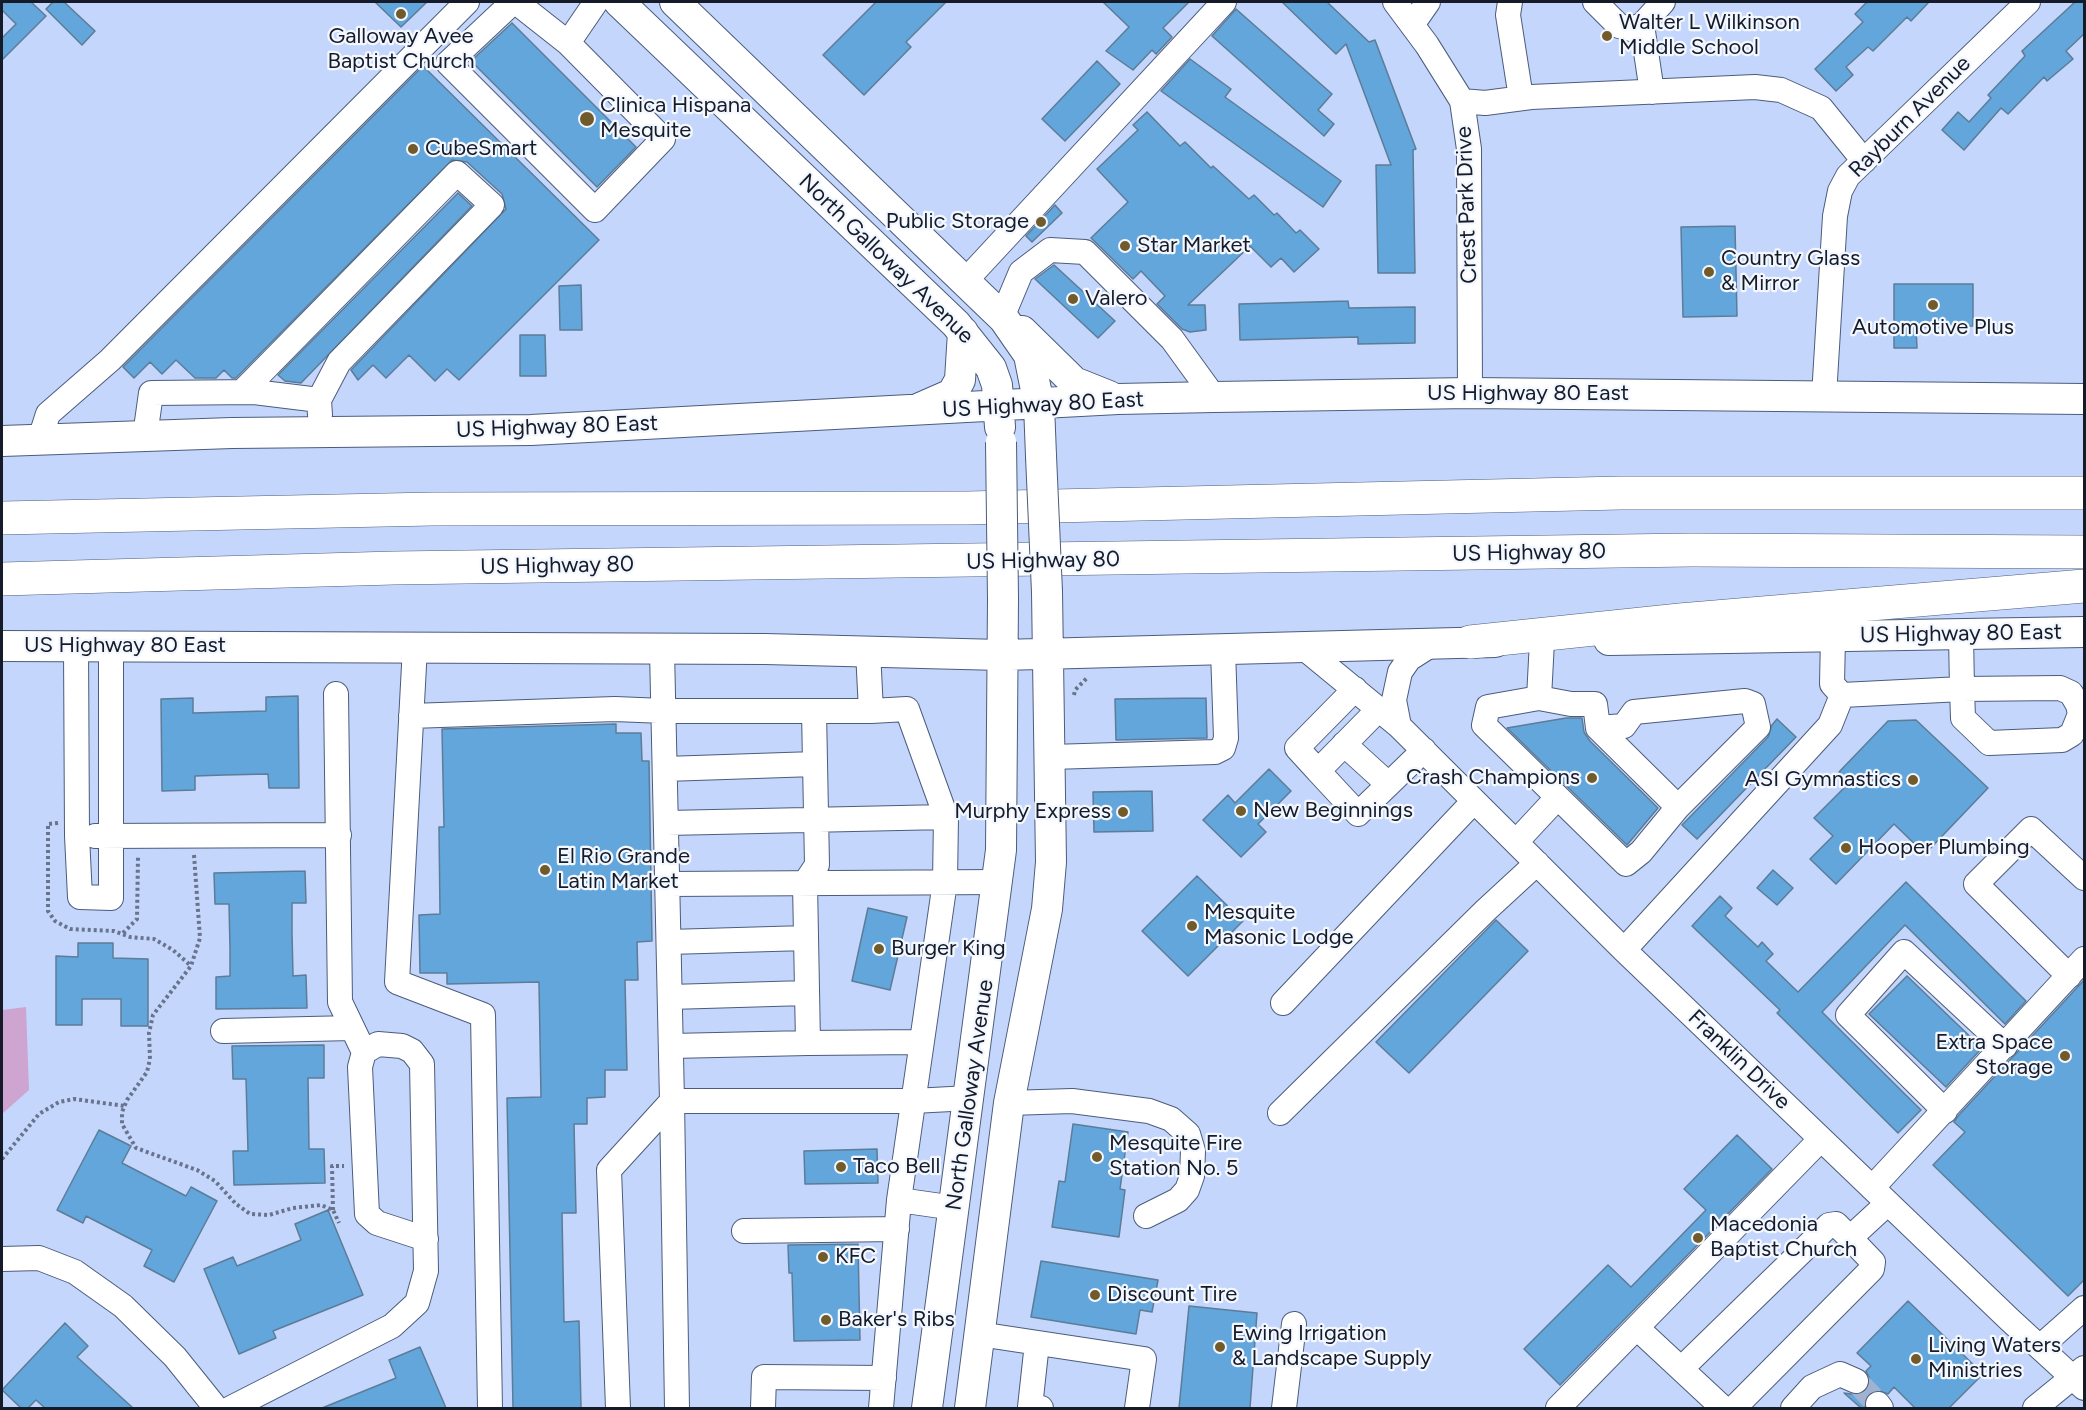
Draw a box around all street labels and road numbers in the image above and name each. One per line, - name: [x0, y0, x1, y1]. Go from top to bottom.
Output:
- street label: Rayburn Avenue: [1844, 51, 1976, 183]
- street label: Crest Park Drive: [1451, 126, 1483, 284]
- street label: North Galloway Avenue: [793, 169, 979, 349]
- street label: US Highway 80 East: [1427, 381, 1629, 407]
- street label: US Highway 80 East: [941, 387, 1145, 423]
- street label: US Highway 80 East: [456, 410, 658, 444]
- street label: US Highway 80: [1452, 538, 1606, 568]
- street label: US Highway 80: [966, 546, 1120, 576]
- street label: US Highway 80: [480, 551, 634, 581]
- street label: US Highway 80 East: [1860, 619, 2062, 649]
- street label: US Highway 80 East: [24, 633, 226, 659]
- street label: North Galloway Avenue: [941, 978, 999, 1212]
- street label: Franklin Drive: [1682, 1005, 1796, 1115]

